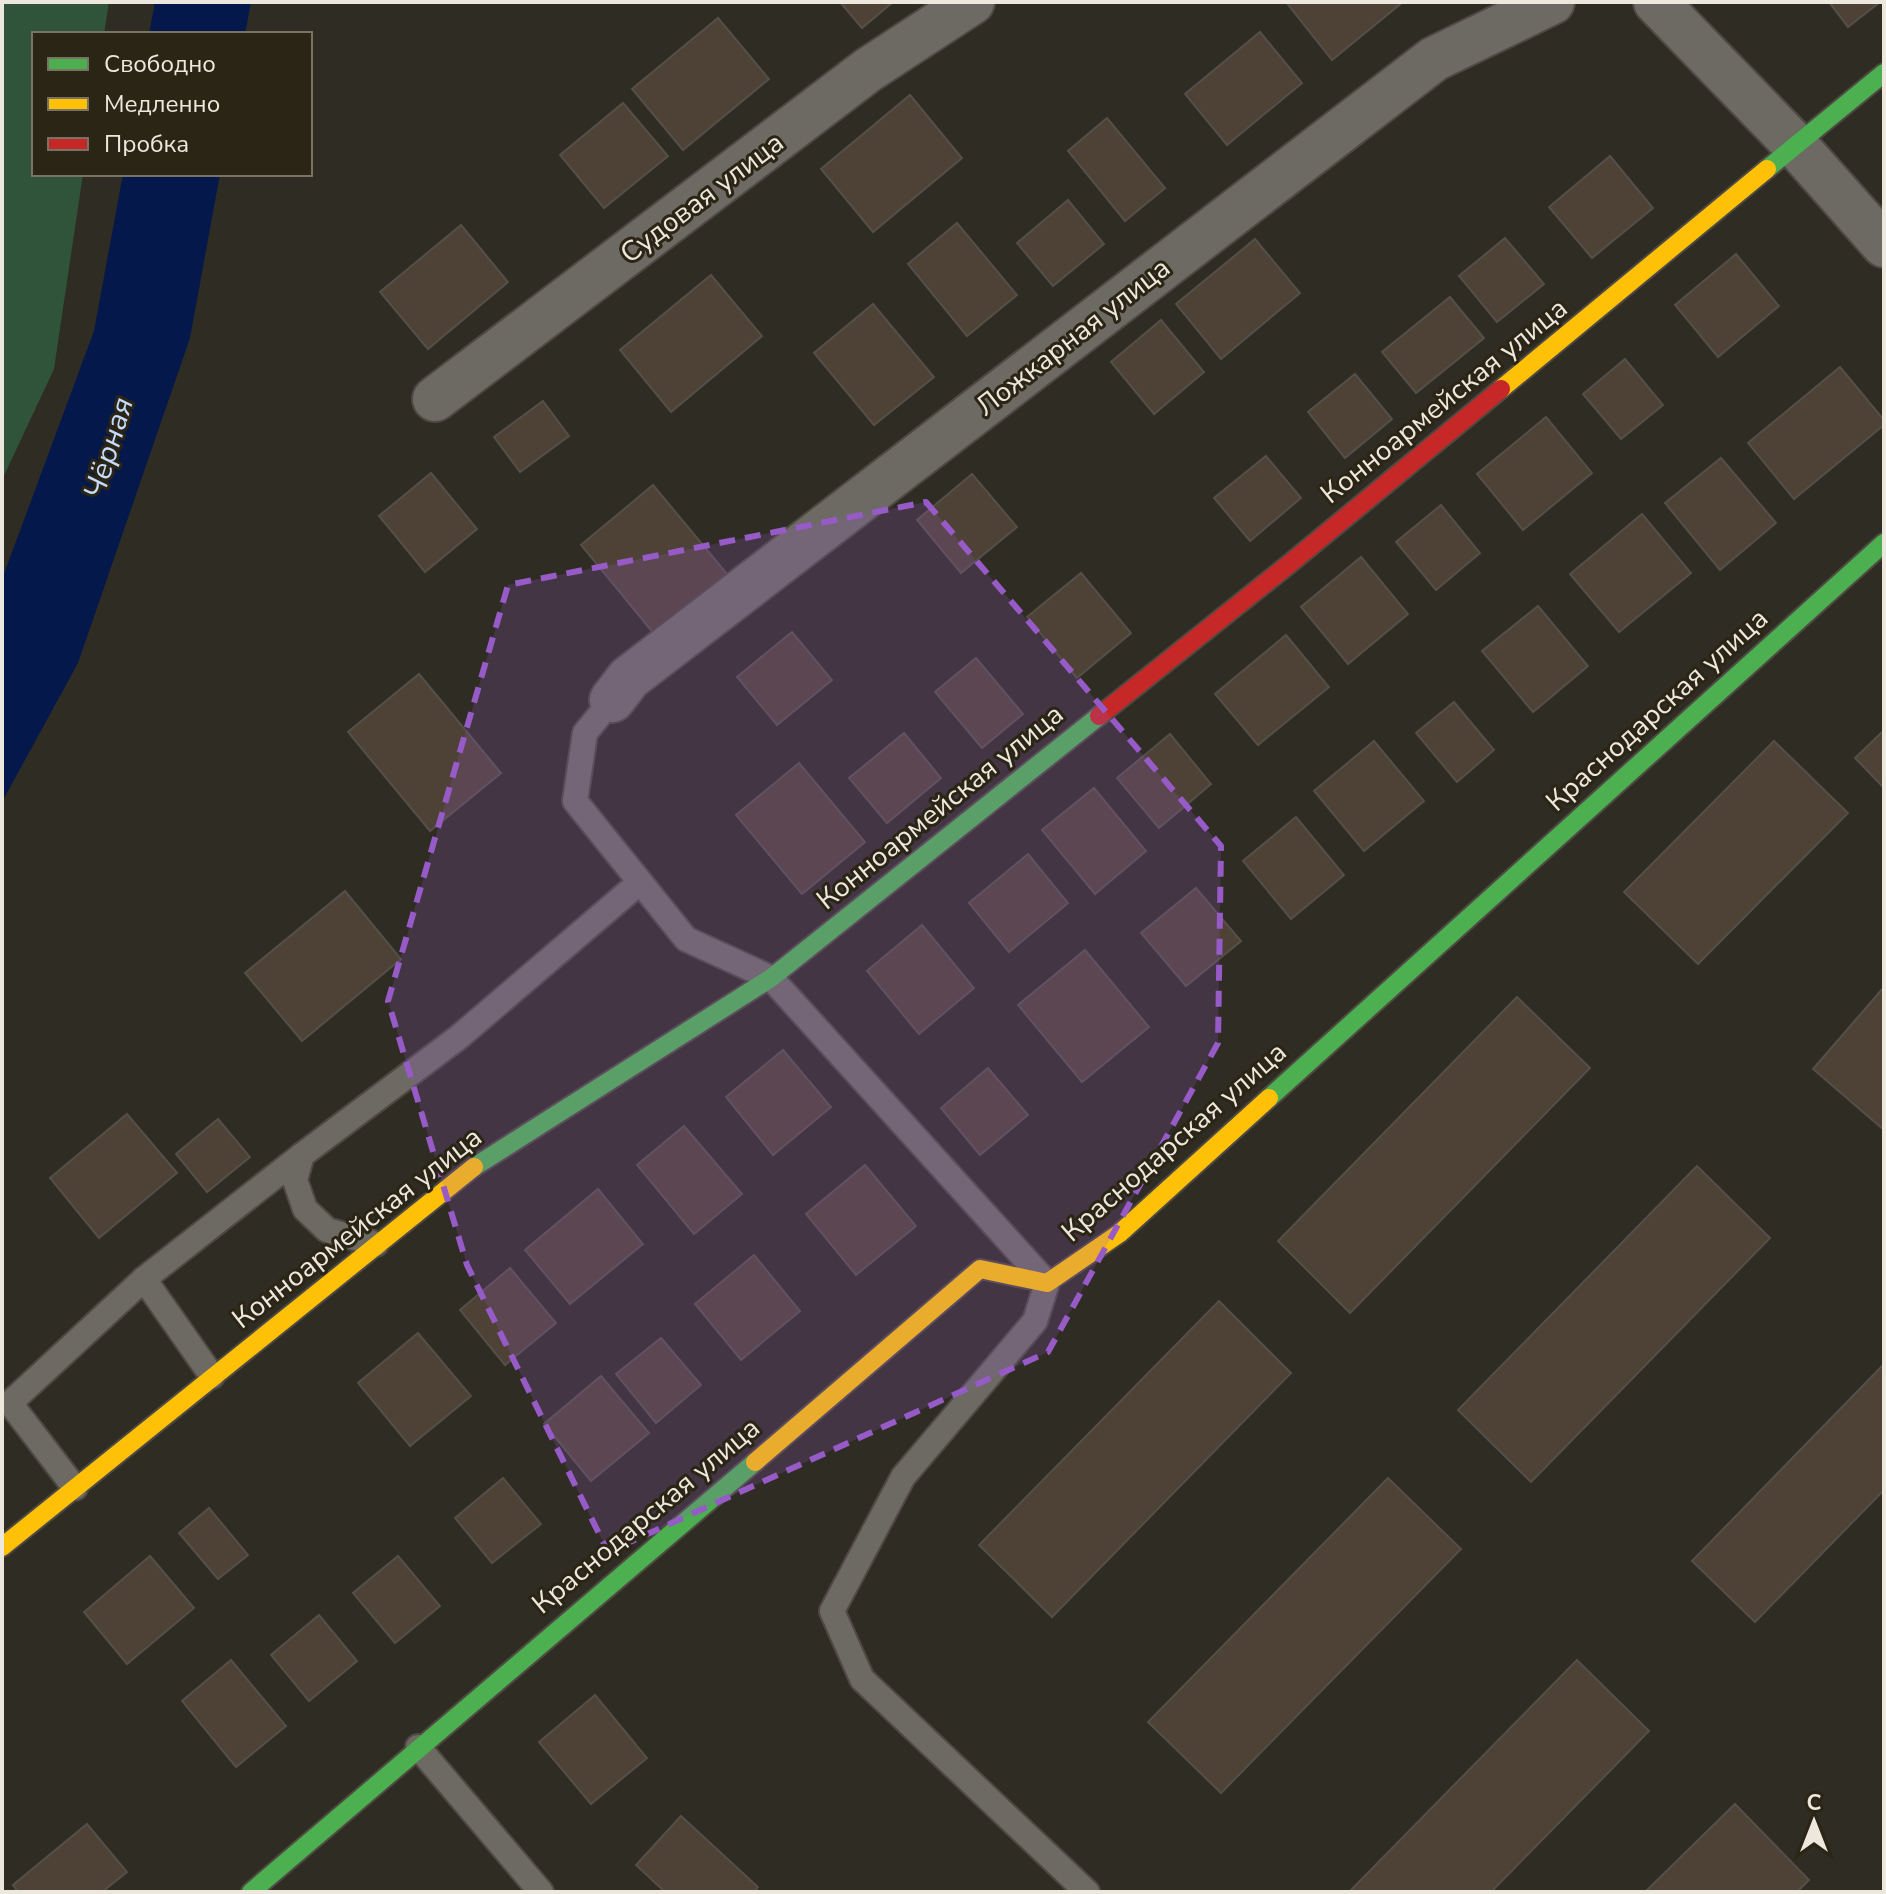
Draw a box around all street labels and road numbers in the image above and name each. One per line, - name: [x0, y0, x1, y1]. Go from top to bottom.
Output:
- street label: Судовая улица: [612, 124, 792, 272]
- street label: Ложкарная улица: [968, 249, 1178, 425]
- street label: Конноармейская улица: [1313, 289, 1575, 513]
- street label: Краснодарская улица: [1538, 600, 1776, 820]
- street label: Конноармейская улица: [809, 695, 1071, 919]
- street label: Краснодарская улица: [1053, 1034, 1295, 1250]
- street label: Конноармейская улица: [224, 1118, 490, 1338]
- street label: Краснодарская улица: [524, 1409, 768, 1623]

